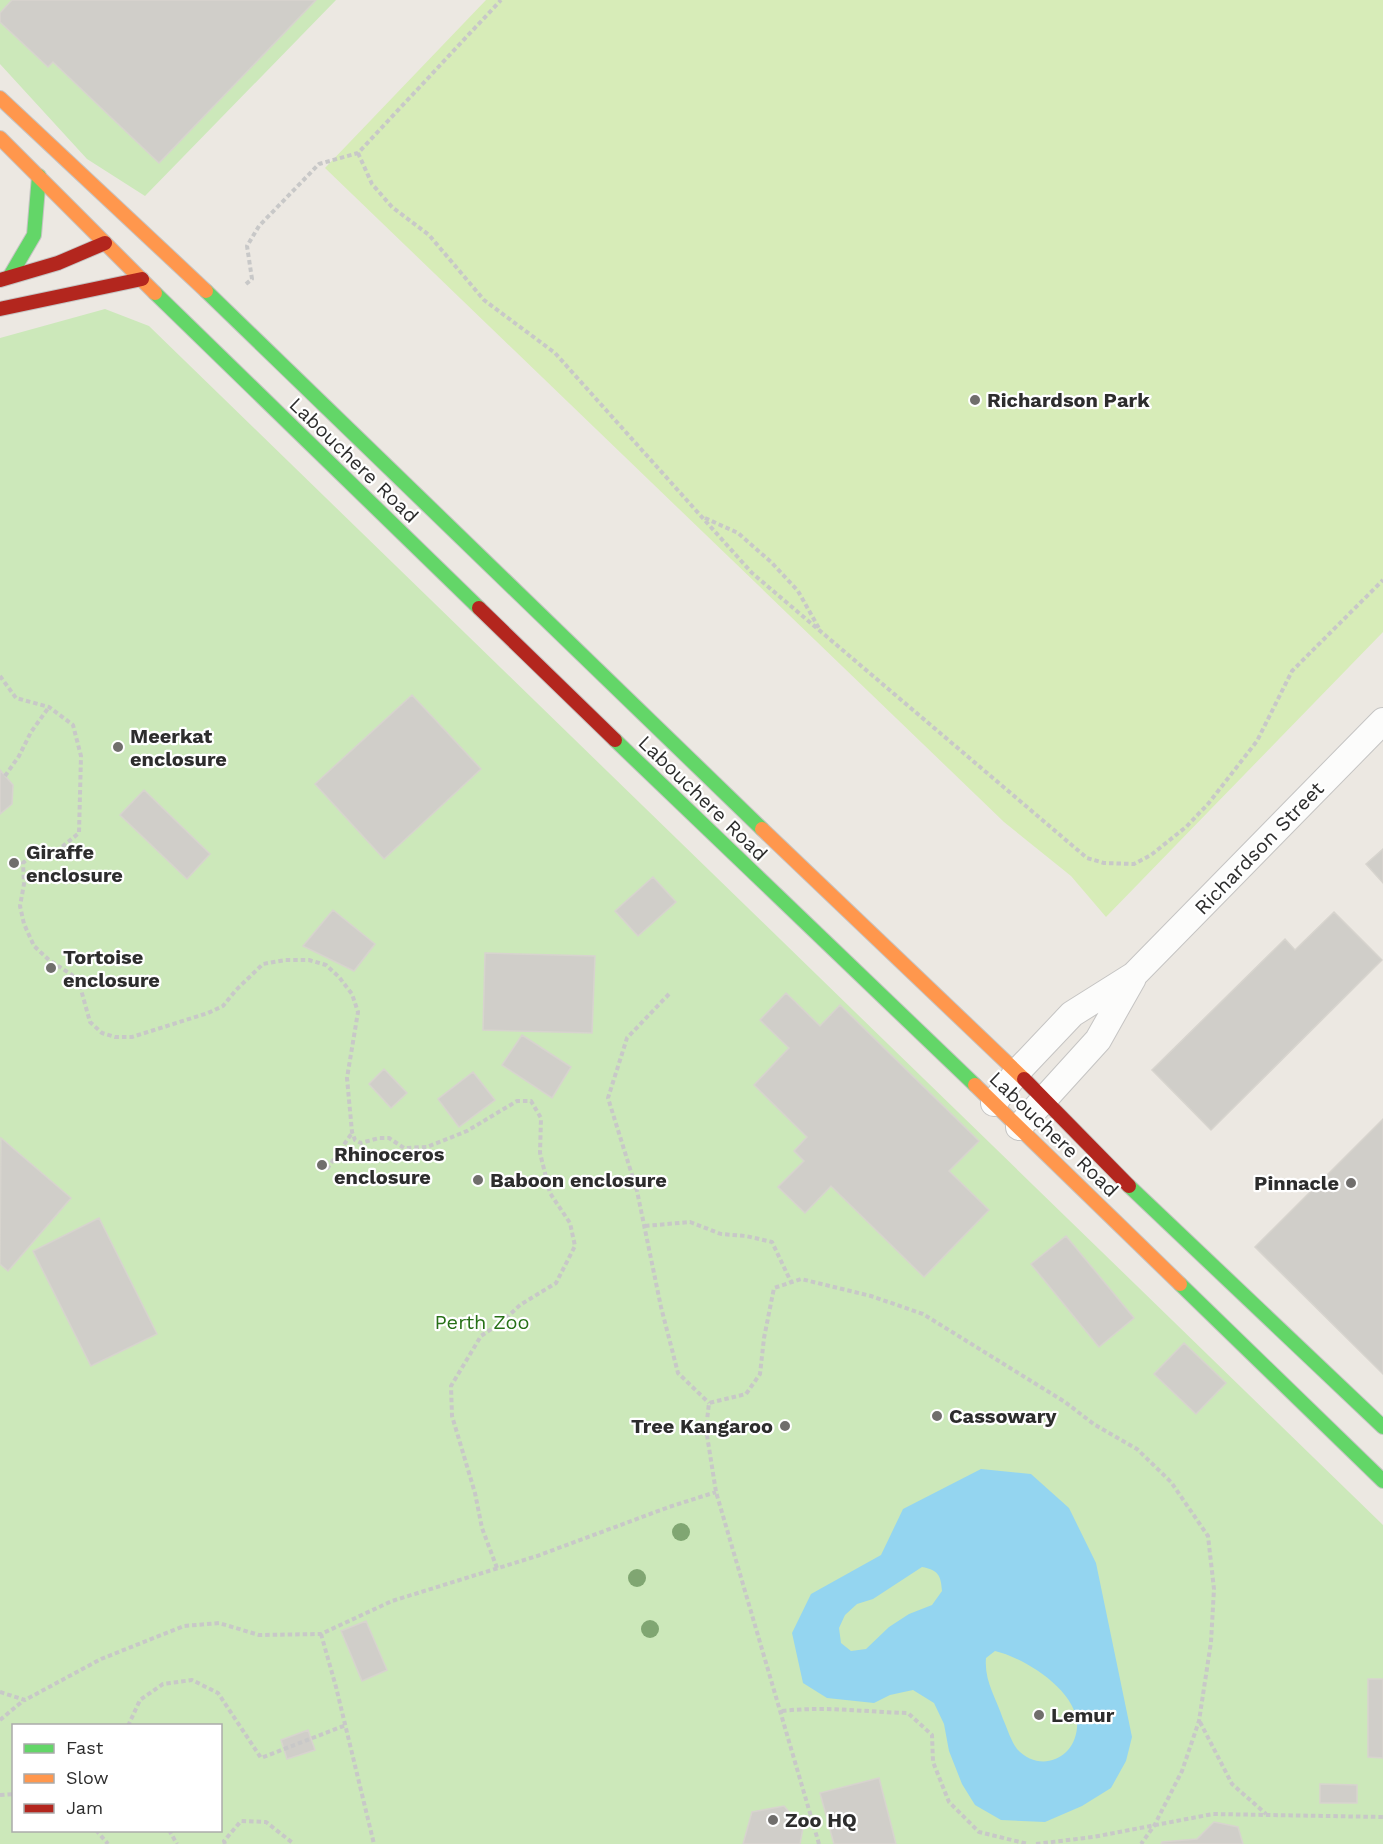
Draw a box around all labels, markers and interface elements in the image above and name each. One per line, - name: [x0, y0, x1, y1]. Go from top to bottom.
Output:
- place label: Richardson Park: [987, 388, 1150, 412]
- street label: Labouchere Road: [284, 392, 424, 528]
- marker: Richardson Park: [968, 393, 982, 407]
- place label: Meerkat enclosure: [130, 724, 227, 771]
- street label: Labouchere Road: [633, 730, 773, 866]
- marker: Meerkat enclosure: [111, 740, 125, 754]
- street label: Richardson Street: [1189, 776, 1329, 920]
- place label: Giraffe enclosure: [26, 840, 123, 887]
- marker: Giraffe enclosure: [7, 856, 21, 870]
- place label: Tortoise enclosure: [63, 945, 160, 992]
- marker: Tortoise enclosure: [44, 961, 58, 975]
- street label: Labouchere Road: [984, 1066, 1124, 1202]
- place label: Rhinoceros enclosure: [334, 1142, 445, 1189]
- marker: Rhinoceros enclosure: [315, 1158, 329, 1172]
- place label: Baboon enclosure: [490, 1168, 667, 1192]
- place label: Pinnacle: [1254, 1171, 1339, 1195]
- marker: Baboon enclosure: [471, 1173, 485, 1187]
- marker: Pinnacle: [1344, 1176, 1358, 1190]
- park label: Perth Zoo: [435, 1310, 529, 1334]
- place label: Cassowary: [949, 1404, 1057, 1428]
- marker: Cassowary: [930, 1409, 944, 1423]
- place label: Tree Kangaroo: [631, 1414, 773, 1438]
- marker: Tree Kangaroo: [778, 1419, 792, 1433]
- place label: Lemur: [1051, 1703, 1115, 1727]
- marker: Lemur: [1032, 1708, 1046, 1722]
- legend: [12, 1724, 222, 1832]
- text: Fast: [66, 1737, 104, 1758]
- text: Slow: [66, 1767, 109, 1788]
- text: Jam: [66, 1797, 103, 1818]
- place label: Zoo HQ: [785, 1808, 857, 1832]
- marker: Zoo HQ: [766, 1813, 780, 1827]

